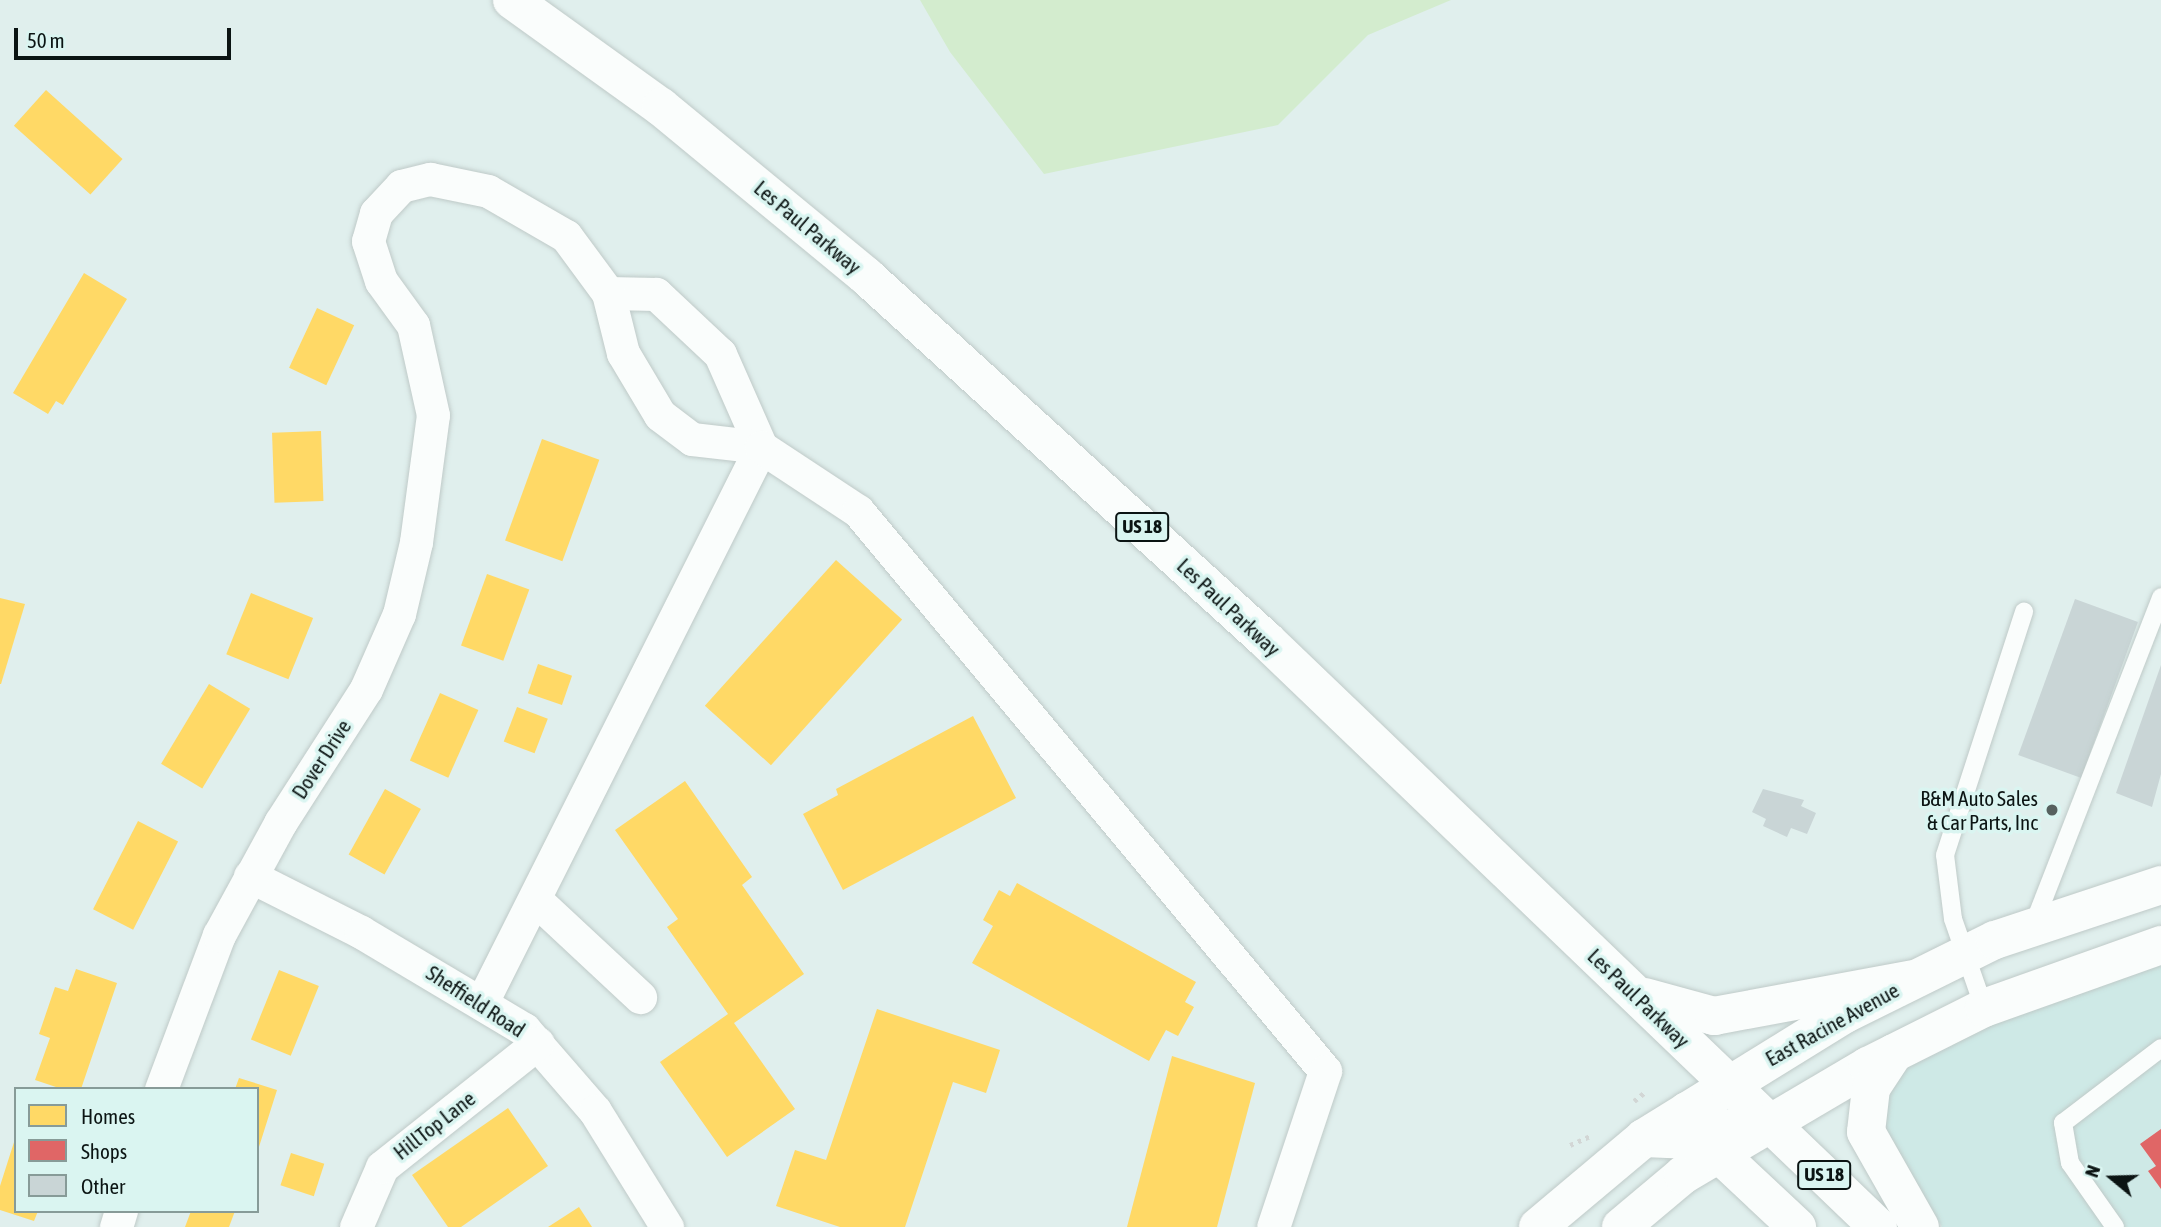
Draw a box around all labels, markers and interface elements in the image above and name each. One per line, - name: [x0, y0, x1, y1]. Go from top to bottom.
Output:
- scale bar: [18, 14, 234, 58]
- text: 50 m: [27, 28, 65, 52]
- street label: Les Paul Parkway: [749, 175, 867, 279]
- road number: US 18: [1114, 512, 1170, 542]
- street label: Les Paul Parkway: [1172, 553, 1286, 661]
- street label: Dover Drive: [286, 715, 356, 803]
- place label: B&M Auto Sales & Car Parts, Inc: [1920, 785, 2038, 835]
- marker: B&M Auto Sales & Car Parts, Inc: [2044, 802, 2060, 818]
- street label: Les Paul Parkway: [1583, 943, 1695, 1053]
- street label: Sheffield Road: [422, 960, 530, 1042]
- street label: East Racine Avenue: [1761, 977, 1903, 1071]
- street label: HillTop Lane: [388, 1085, 480, 1165]
- legend: [14, 1087, 259, 1213]
- text: Homes: [81, 1104, 135, 1128]
- text: Shops: [81, 1139, 127, 1163]
- north arrow: [2077, 1143, 2147, 1213]
- road number: US 18: [1796, 1160, 1852, 1190]
- text: N: [2080, 1162, 2104, 1180]
- text: Other: [81, 1174, 125, 1198]

